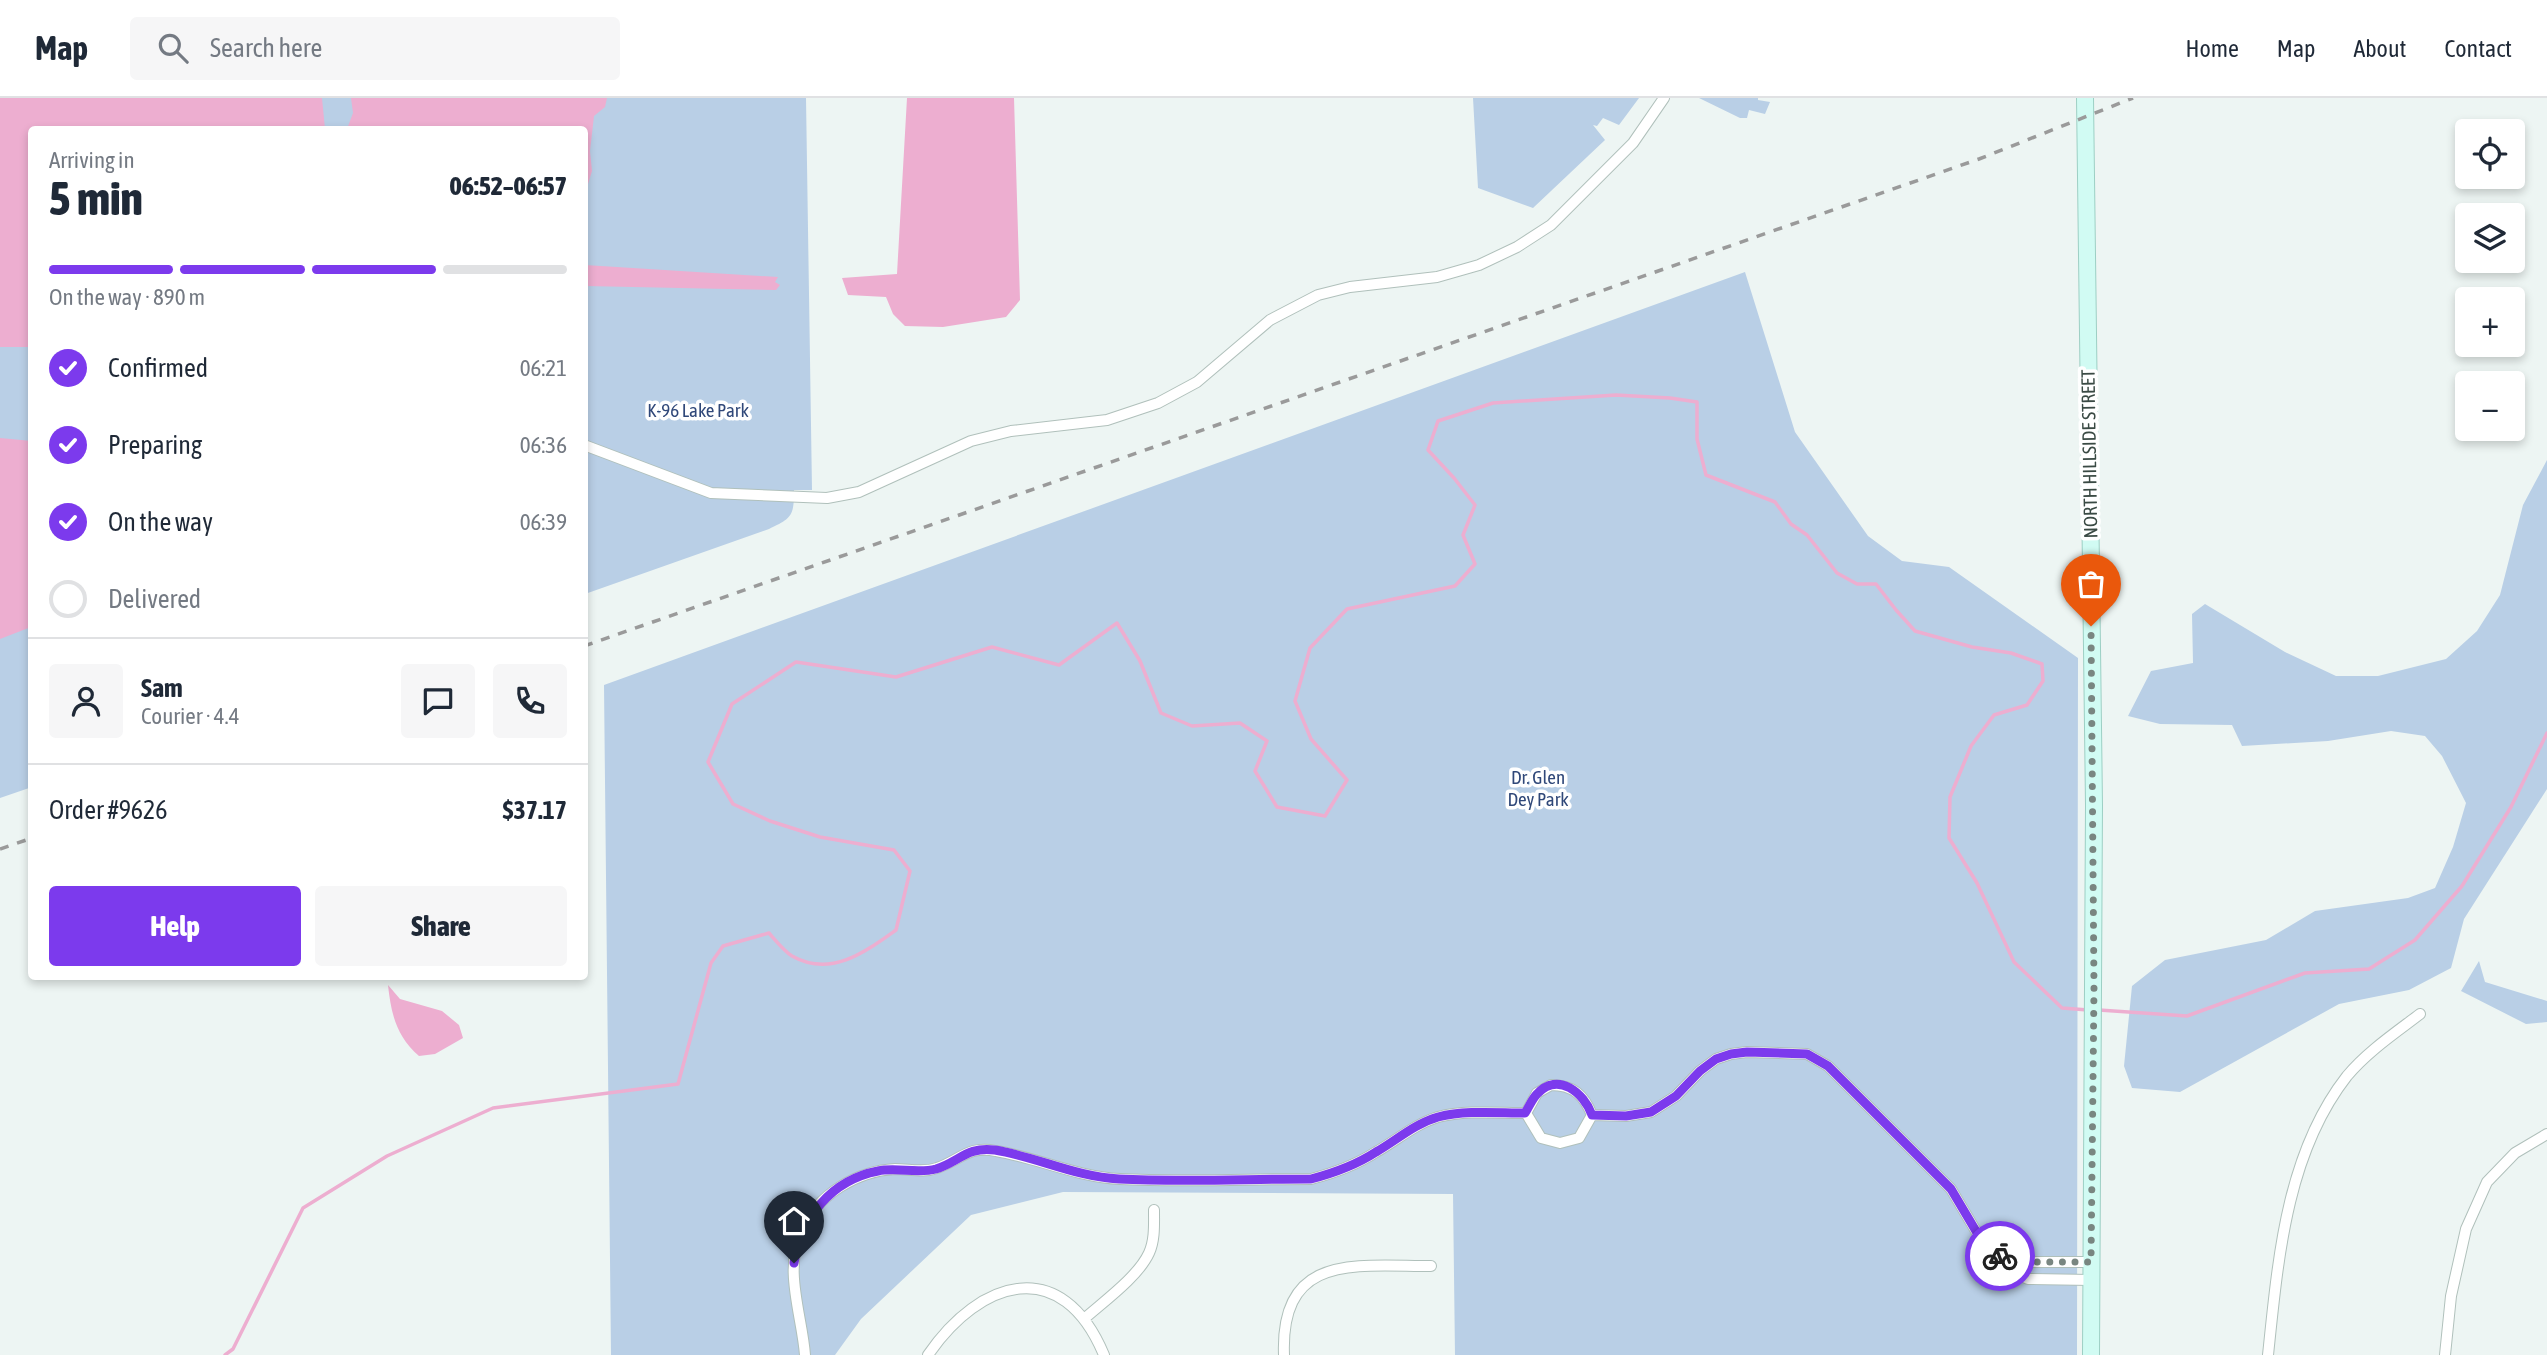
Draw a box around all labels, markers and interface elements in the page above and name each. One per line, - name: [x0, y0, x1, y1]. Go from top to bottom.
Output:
- search box: [130, 17, 620, 80]
- text: Map: [35, 29, 88, 67]
- icon: search: [154, 29, 192, 67]
- text: Search here: [210, 33, 322, 63]
- text: Home: [2185, 35, 2239, 62]
- text: Map: [2277, 35, 2315, 62]
- text: About: [2353, 35, 2406, 62]
- text: Contact: [2444, 35, 2512, 62]
- map controls: [2455, 119, 2525, 441]
- button: locate: [2455, 119, 2525, 189]
- text: Arriving in: [49, 147, 135, 173]
- text: 06:52–06:57: [450, 171, 567, 201]
- text: 5 min: [49, 172, 143, 225]
- button: layers: [2455, 203, 2525, 273]
- text: On the way · 890 m: [49, 284, 205, 310]
- button: +: [2455, 287, 2525, 357]
- icon: check: [49, 349, 87, 387]
- text: Confirmed: [108, 353, 208, 383]
- text: 06:21: [520, 355, 567, 381]
- street label: NORTH HILLSIDE STREET: [2077, 369, 2101, 539]
- button: −: [2455, 371, 2525, 441]
- park label: K-96 Lake Park: [647, 399, 749, 421]
- icon: check: [49, 426, 87, 464]
- text: Preparing: [108, 430, 202, 460]
- text: 06:36: [520, 432, 567, 458]
- icon: check: [49, 503, 87, 541]
- text: On the way: [108, 507, 213, 537]
- text: 06:39: [520, 509, 567, 535]
- pin: [2061, 554, 2121, 626]
- icon: bag: [2072, 565, 2110, 603]
- text: Delivered: [108, 584, 201, 614]
- button: person: [49, 664, 123, 738]
- button: chat: [401, 664, 475, 738]
- button: phone: [493, 664, 567, 738]
- text: Sam: [141, 673, 183, 703]
- text: Courier · 4.4: [141, 703, 240, 729]
- park label: Dr. Glen Dey Park: [1507, 766, 1569, 810]
- text: Order #9626: [49, 795, 168, 825]
- text: $37.17: [503, 795, 567, 825]
- button: Help: [49, 886, 301, 966]
- button: Share: [315, 886, 567, 966]
- pin: [764, 1191, 824, 1263]
- icon: home: [775, 1202, 813, 1240]
- courier: [1965, 1221, 2035, 1291]
- icon: bike: [1981, 1237, 2019, 1275]

